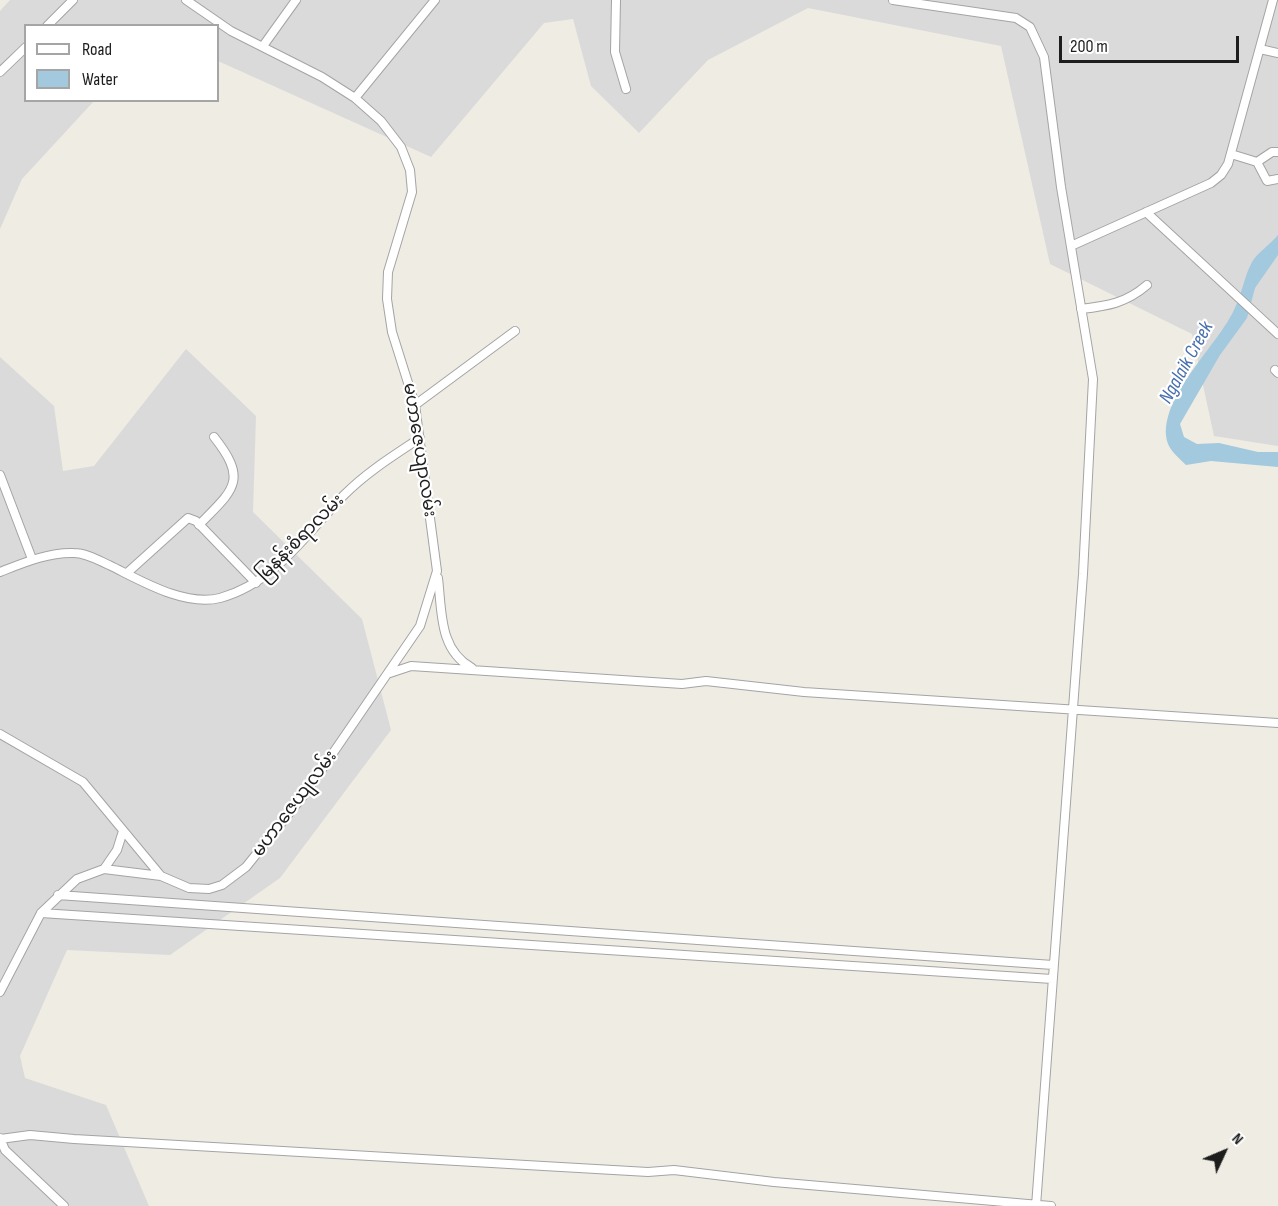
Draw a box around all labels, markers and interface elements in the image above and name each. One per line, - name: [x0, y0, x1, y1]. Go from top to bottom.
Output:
- legend: [24, 24, 219, 102]
- scale bar: [1062, 24, 1242, 62]
- text: 200 m: [1070, 36, 1108, 57]
- text: Road: [82, 39, 112, 60]
- text: Water: [82, 69, 118, 90]
- water label: Ngalaik Creek: [1155, 318, 1219, 408]
- street label: မဟာဇေယျာလမ်း: [398, 381, 440, 519]
- street label: မြနန်းစံရာလမ်း: [253, 490, 349, 586]
- street label: မဟာဇေယျလမ်း: [248, 747, 342, 861]
- north arrow: [1194, 1122, 1254, 1182]
- text: N: [1228, 1129, 1247, 1149]

